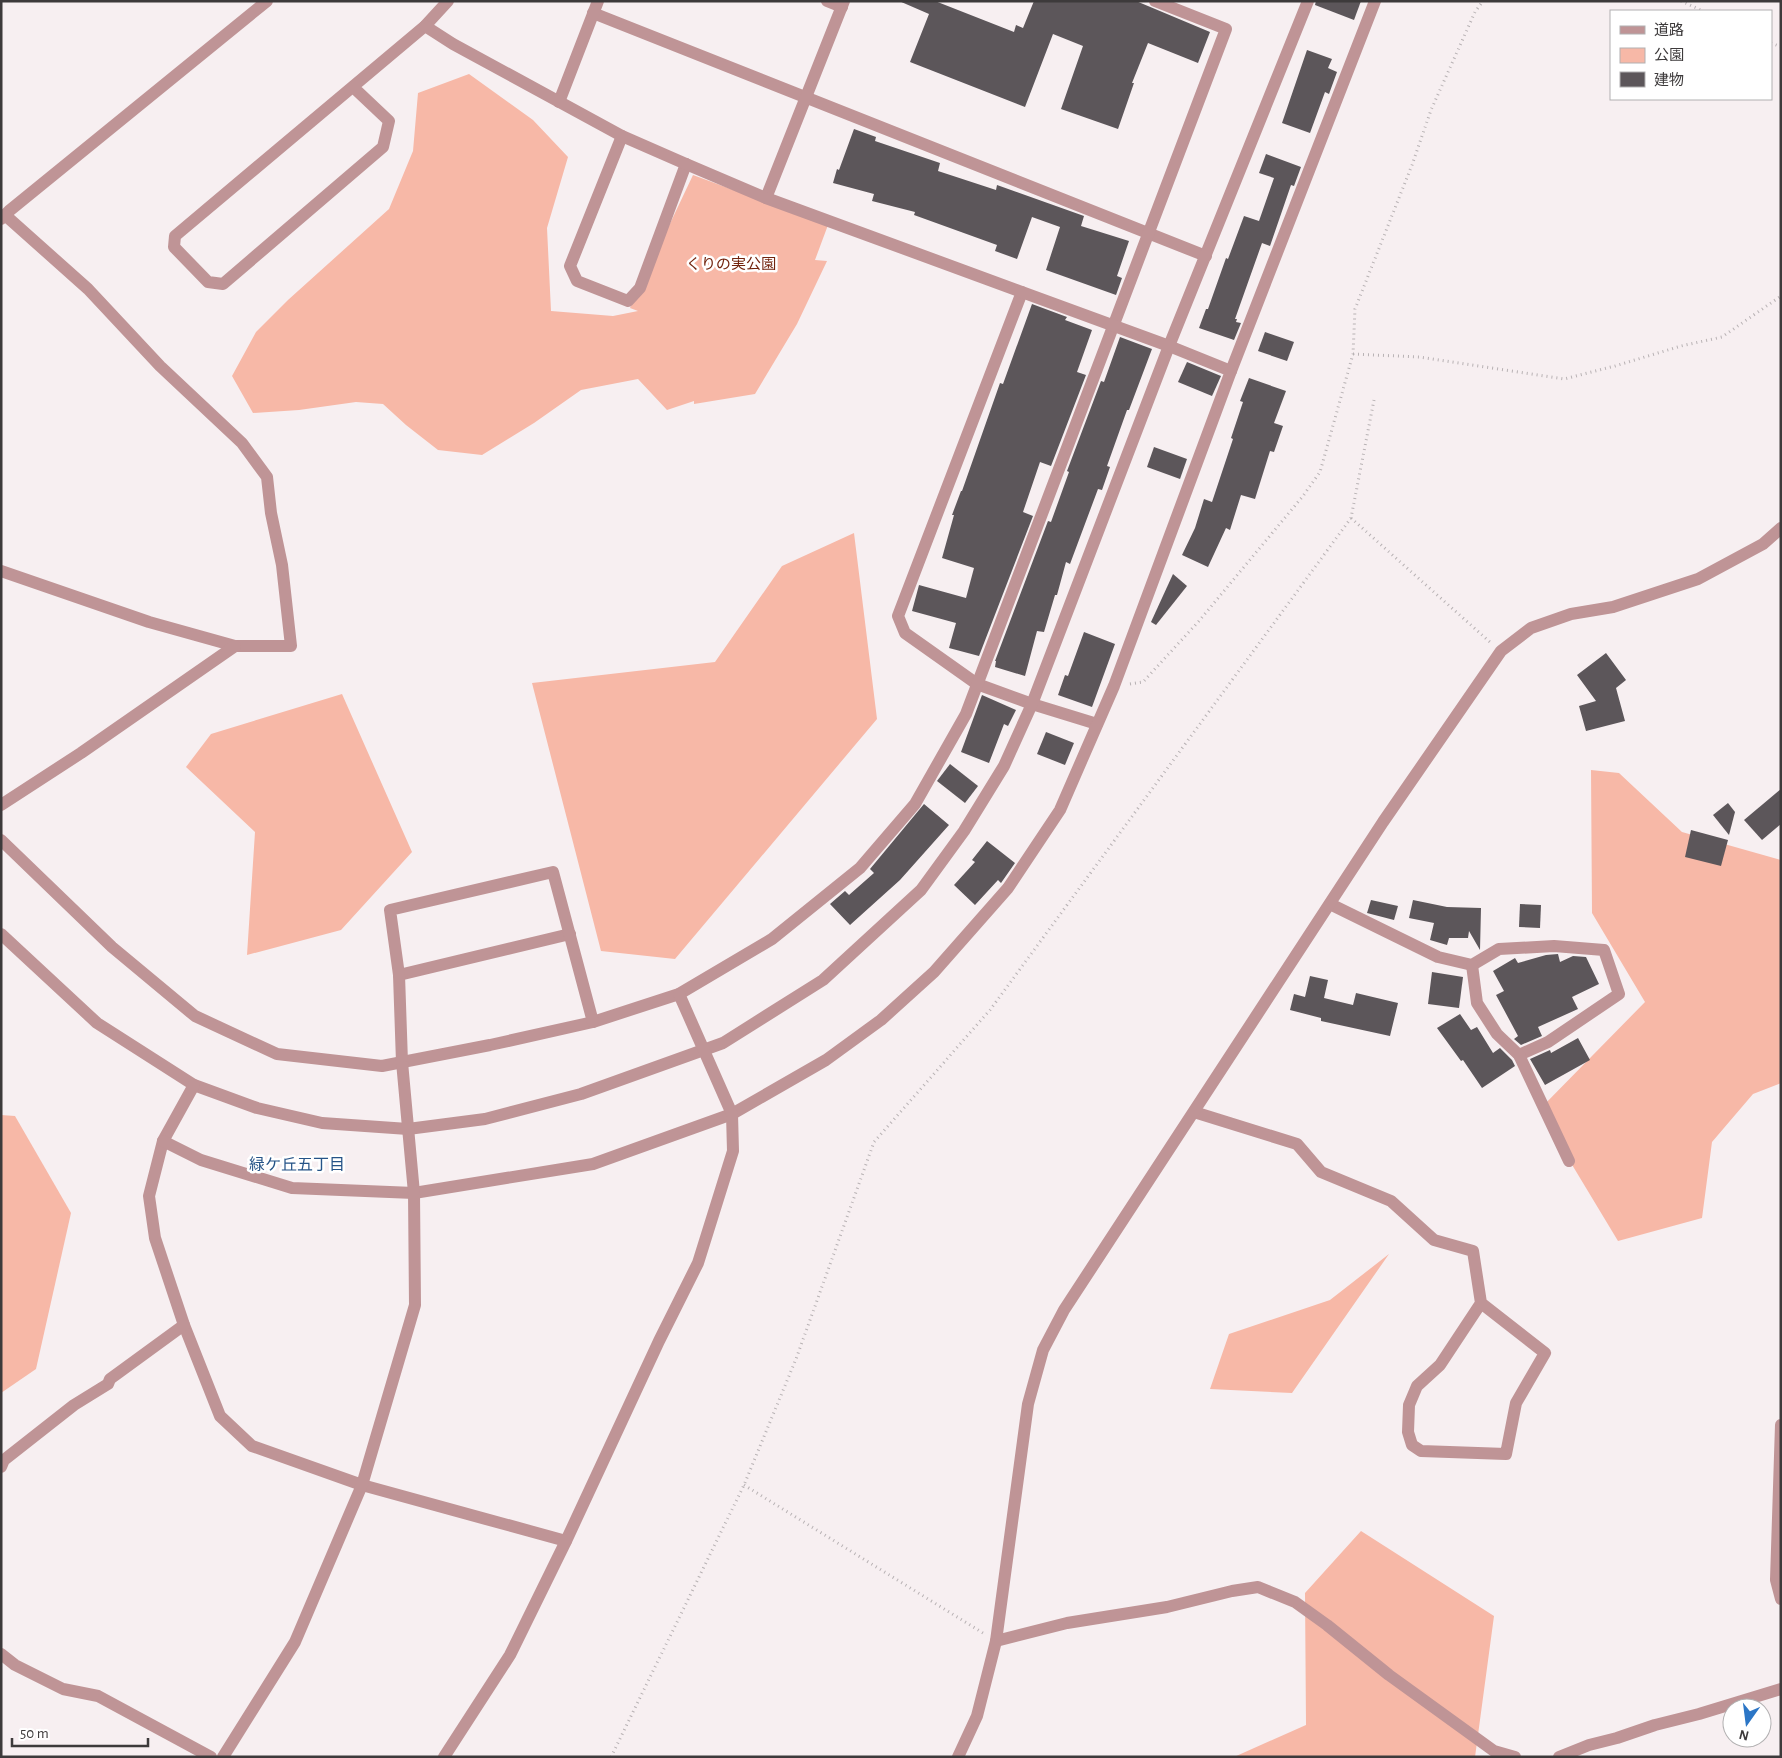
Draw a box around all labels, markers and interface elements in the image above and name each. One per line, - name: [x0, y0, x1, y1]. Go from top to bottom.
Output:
- legend: [1610, 10, 1772, 100]
- text: 道路: [1654, 22, 1684, 38]
- text: 公園: [1654, 47, 1684, 63]
- text: 建物: [1654, 72, 1684, 88]
- park label: くりの実公園: [686, 256, 776, 272]
- district label: 緑ケ丘五丁目: [249, 1156, 345, 1173]
- north arrow: [1722, 1698, 1772, 1748]
- scale bar: [12, 1716, 149, 1748]
- text: 50 m: [20, 1726, 49, 1741]
- text: N: [1738, 1727, 1751, 1743]

